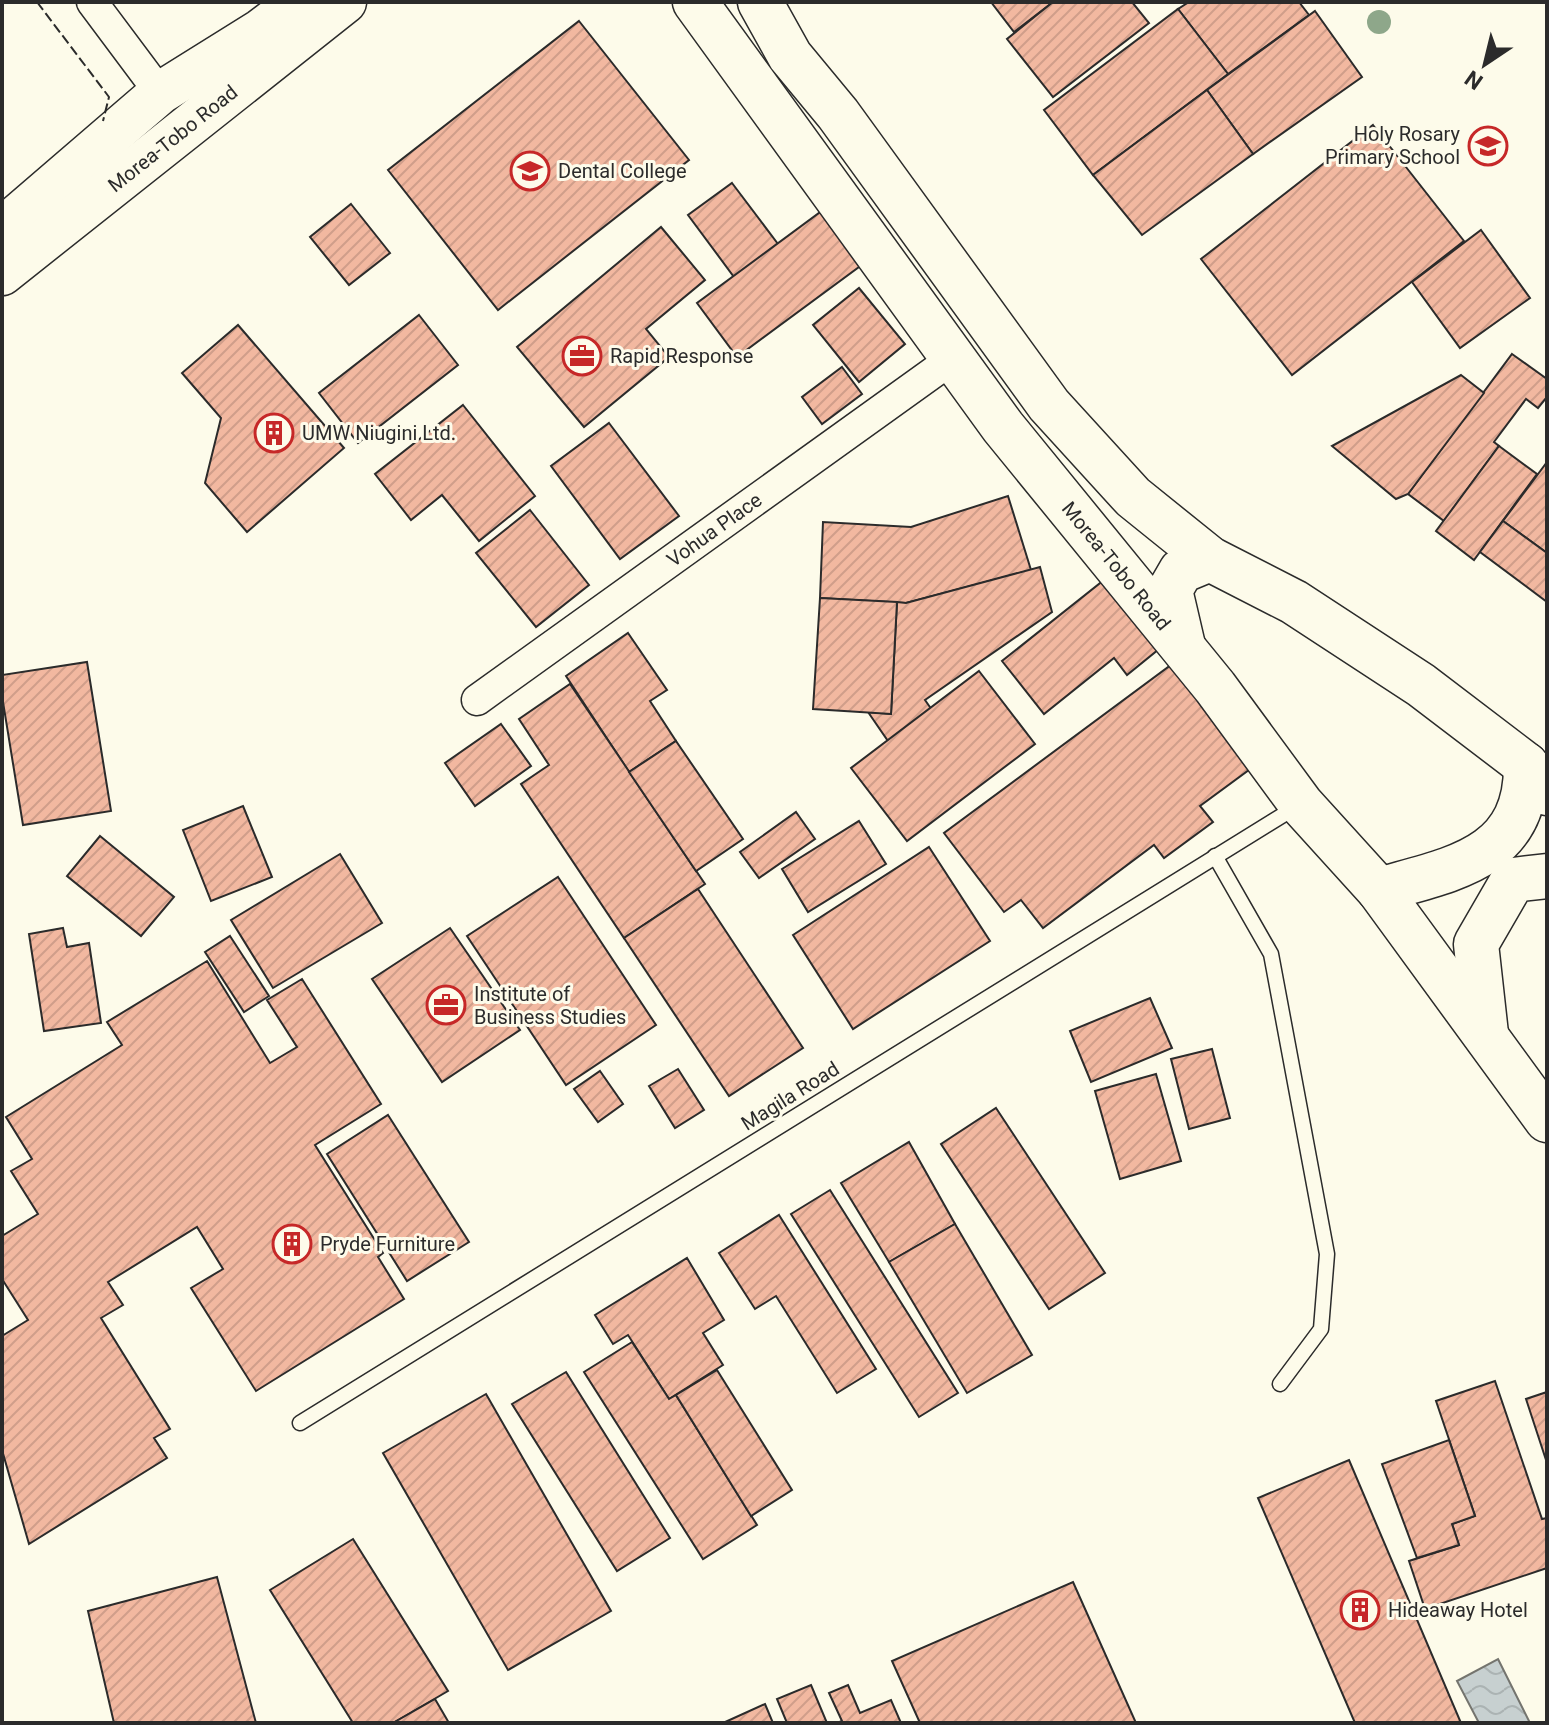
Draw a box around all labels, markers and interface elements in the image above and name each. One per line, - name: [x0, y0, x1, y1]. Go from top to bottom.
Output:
- north arrow: [1445, 24, 1525, 104]
- text: N: [1460, 65, 1487, 95]
- street label: Morea-Tobo Road: [103, 80, 242, 197]
- place label: Holy Rosary Primary School: [1325, 122, 1461, 169]
- school or university icon: Holy Rosary Primary School: [1467, 125, 1509, 167]
- school or university icon: Dental College: [509, 150, 551, 192]
- place label: Dental College: [558, 159, 687, 183]
- office icon: Rapid Response: [561, 335, 603, 377]
- place label: Rapid Response: [610, 344, 753, 368]
- building icon: UMW Niugini Ltd.: [253, 412, 295, 454]
- place label: UMW Niugini Ltd.: [302, 421, 456, 445]
- street label: Vohua Place: [662, 488, 766, 572]
- street label: Morea-Tobo Road: [1057, 497, 1176, 635]
- place label: Institute of Business Studies: [474, 982, 626, 1029]
- office icon: Institute of Business Studies: [425, 984, 467, 1026]
- street label: Magila Road: [737, 1056, 843, 1136]
- building icon: Pryde Furniture: [271, 1223, 313, 1265]
- place label: Pryde Furniture: [320, 1232, 455, 1256]
- building icon: Hideaway Hotel: [1339, 1589, 1381, 1631]
- place label: Hideaway Hotel: [1388, 1598, 1528, 1622]

